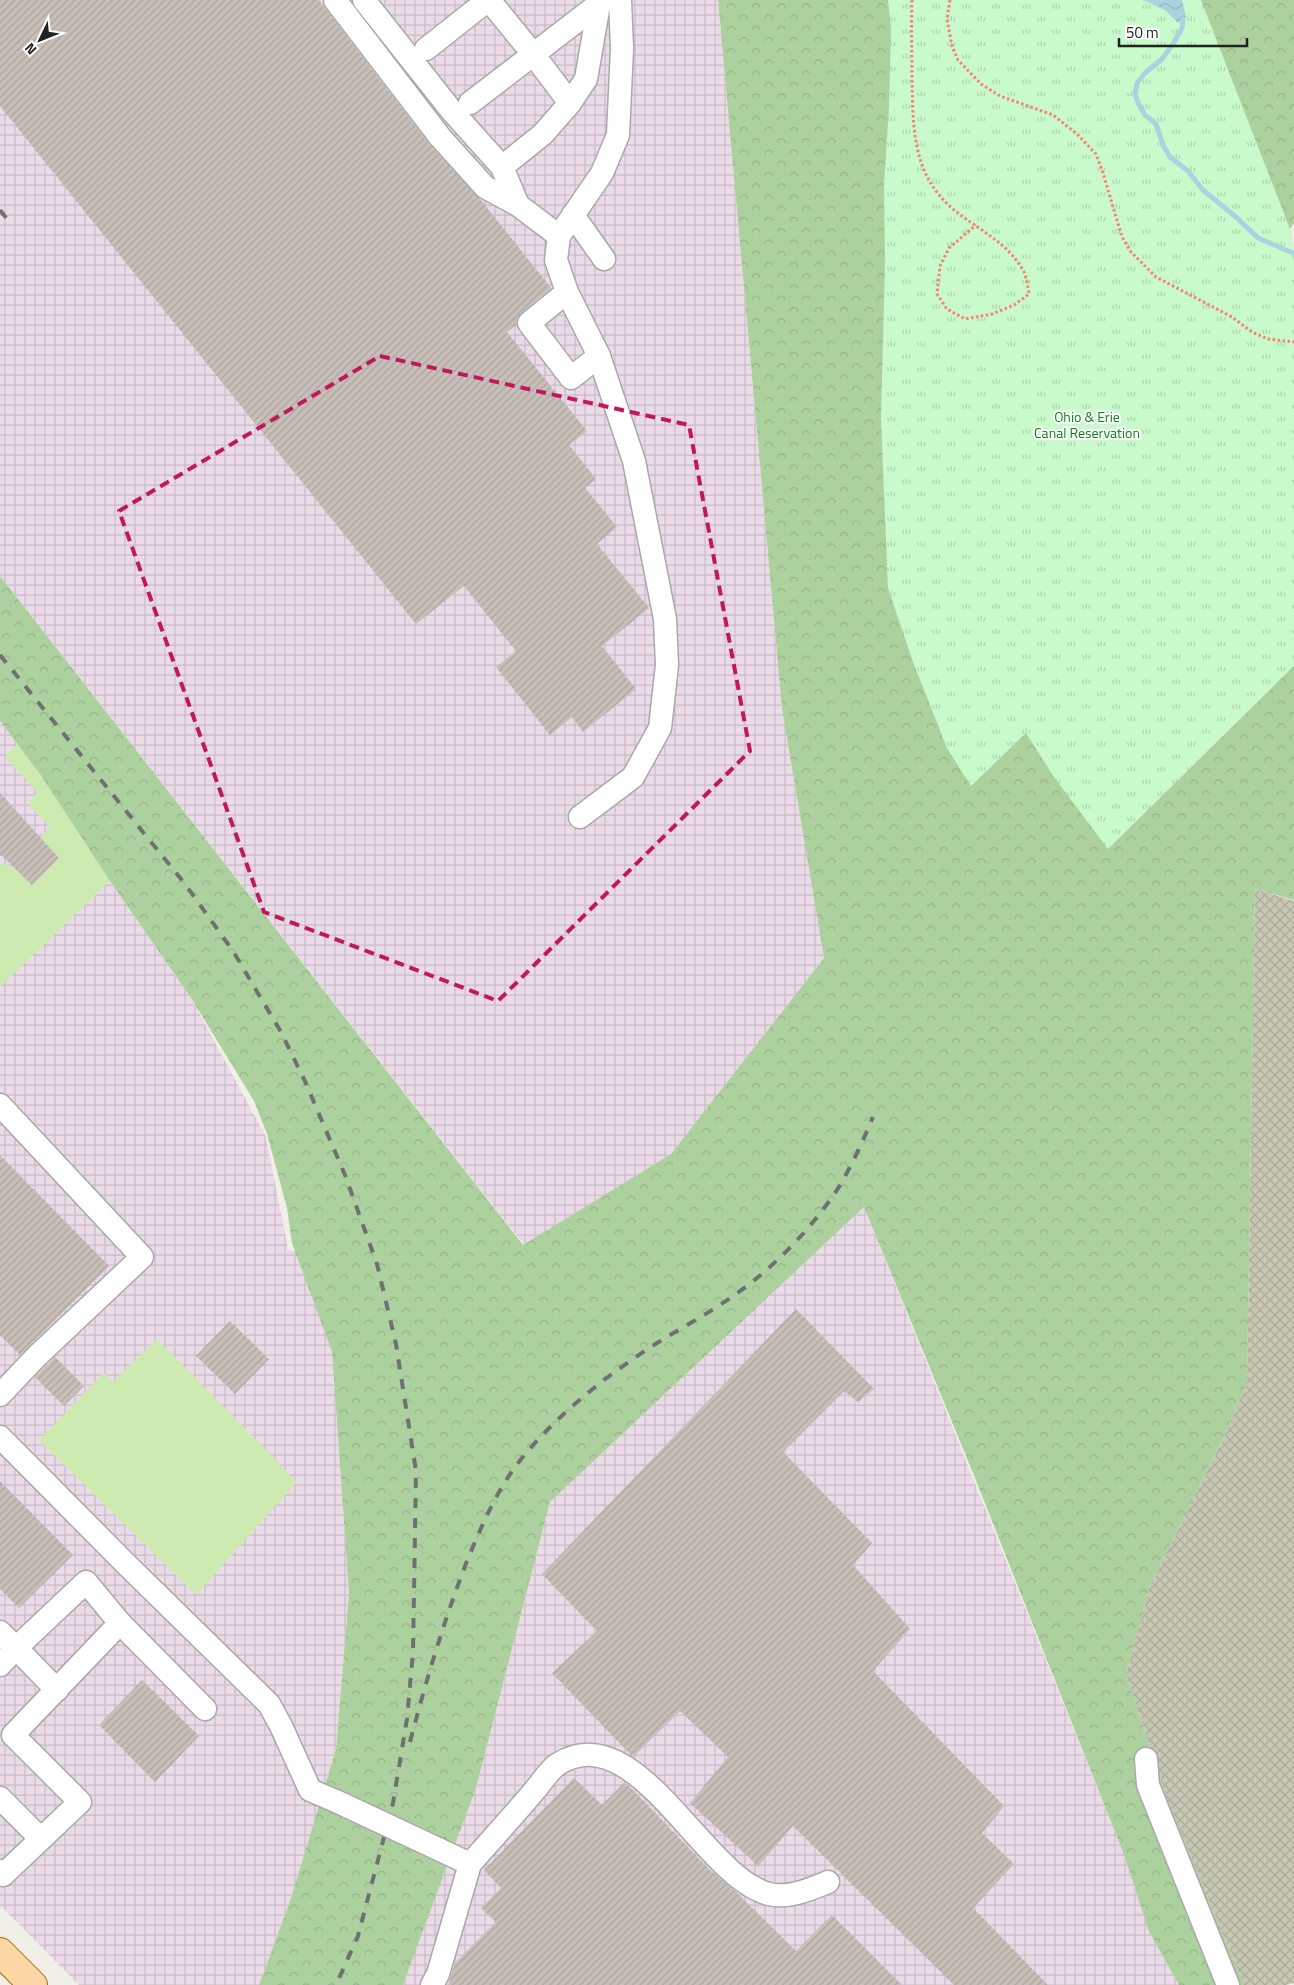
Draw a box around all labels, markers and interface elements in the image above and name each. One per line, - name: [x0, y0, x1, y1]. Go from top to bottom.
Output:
- north arrow: [15, 15, 65, 65]
- scale bar: [1119, 15, 1246, 47]
- text: 50 m: [1126, 21, 1159, 44]
- text: N: [19, 38, 41, 60]
- park label: Ohio & Erie Canal Reservation: [1034, 406, 1140, 443]

